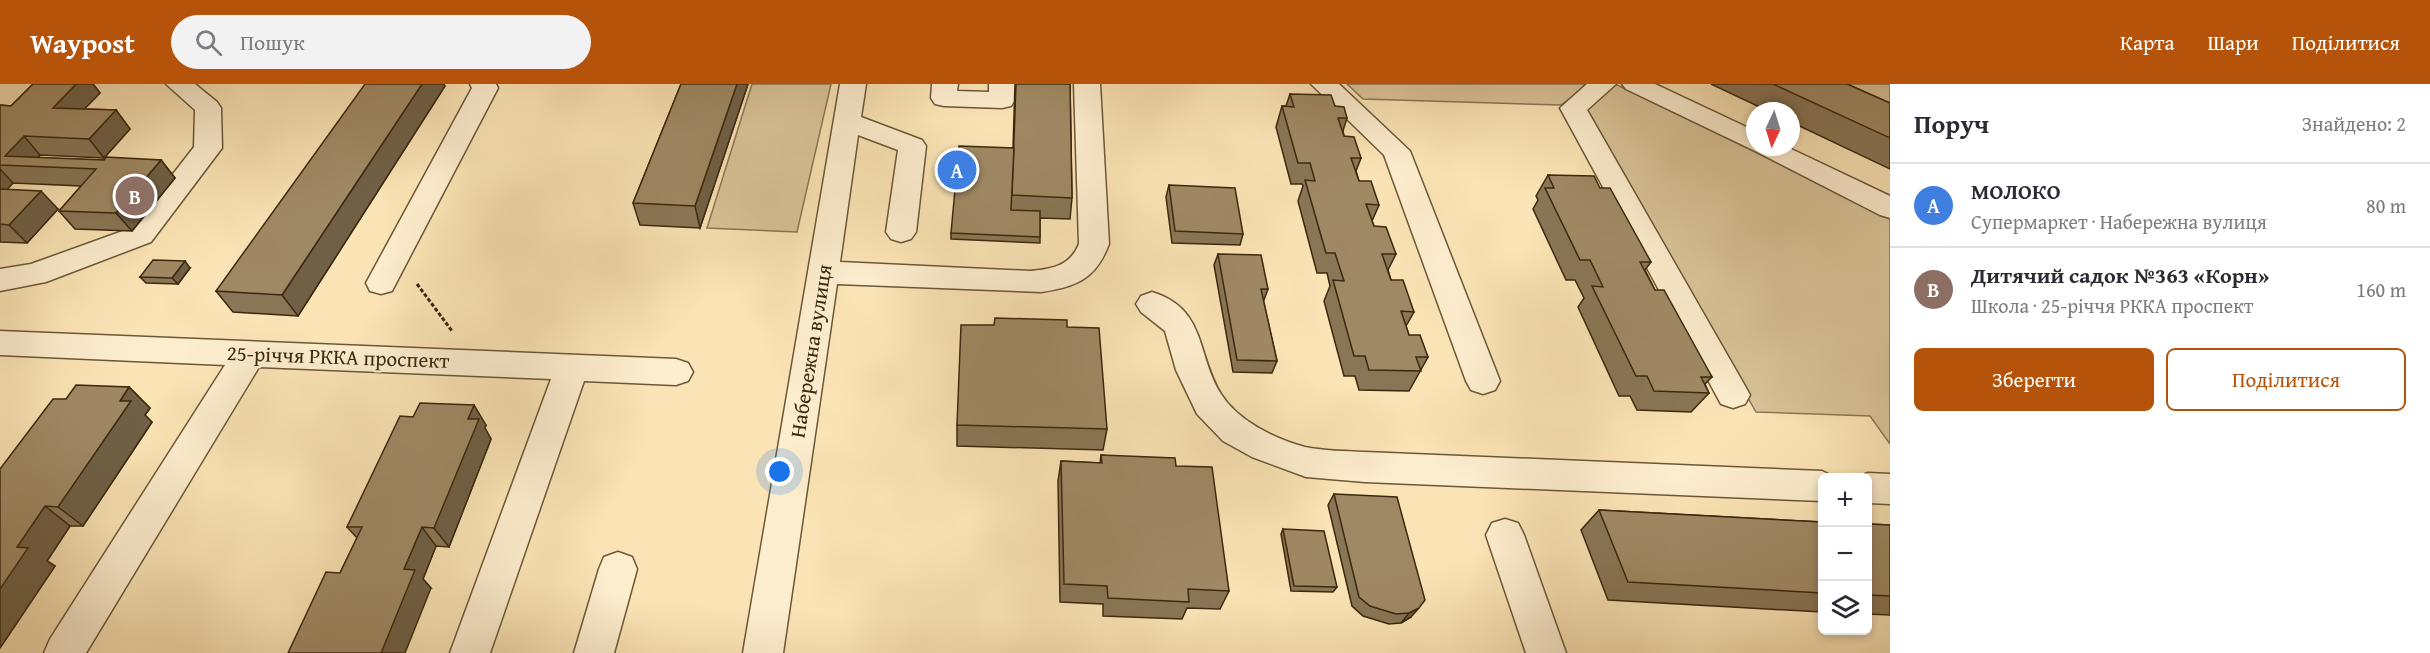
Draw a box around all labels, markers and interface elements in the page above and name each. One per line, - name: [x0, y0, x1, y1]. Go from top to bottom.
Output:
- search box: [171, 15, 591, 69]
- text: Waypost: [30, 22, 135, 63]
- icon: search: [192, 26, 225, 59]
- text: Пошук: [240, 26, 305, 58]
- text: Карта: [2120, 27, 2174, 58]
- text: Шари: [2207, 27, 2259, 58]
- text: Поділитися: [2292, 27, 2400, 58]
- north arrow: [1746, 102, 1800, 156]
- text: Поруч: [1914, 104, 1989, 143]
- text: Знайдено: 2: [2302, 109, 2406, 138]
- pin: A: [938, 148, 976, 193]
- pin: B: [116, 174, 154, 218]
- text: МОЛОКО: [1971, 175, 2060, 207]
- text: A: [1927, 191, 1940, 220]
- text: 80 m: [2366, 191, 2406, 220]
- text: Супермаркет · Набережна вулиця: [1971, 207, 2267, 236]
- text: Дитячий садок №363 «Корн»: [1971, 259, 2269, 291]
- street label: Набережна вулиця: [781, 261, 840, 440]
- text: B: [1927, 275, 1940, 304]
- text: 160 m: [2356, 275, 2406, 304]
- text: Школа · 25-річчя РККА проспект: [1971, 291, 2253, 320]
- street label: 25-річчя РККА проспект: [226, 337, 450, 376]
- button: Зберегти: [1914, 348, 2154, 411]
- button: Поділитися: [2166, 348, 2406, 411]
- your location: [765, 457, 794, 486]
- map controls: [1818, 473, 1872, 635]
- button: +: [1818, 473, 1872, 527]
- button: −: [1818, 527, 1872, 581]
- button: layers: [1818, 581, 1872, 635]

